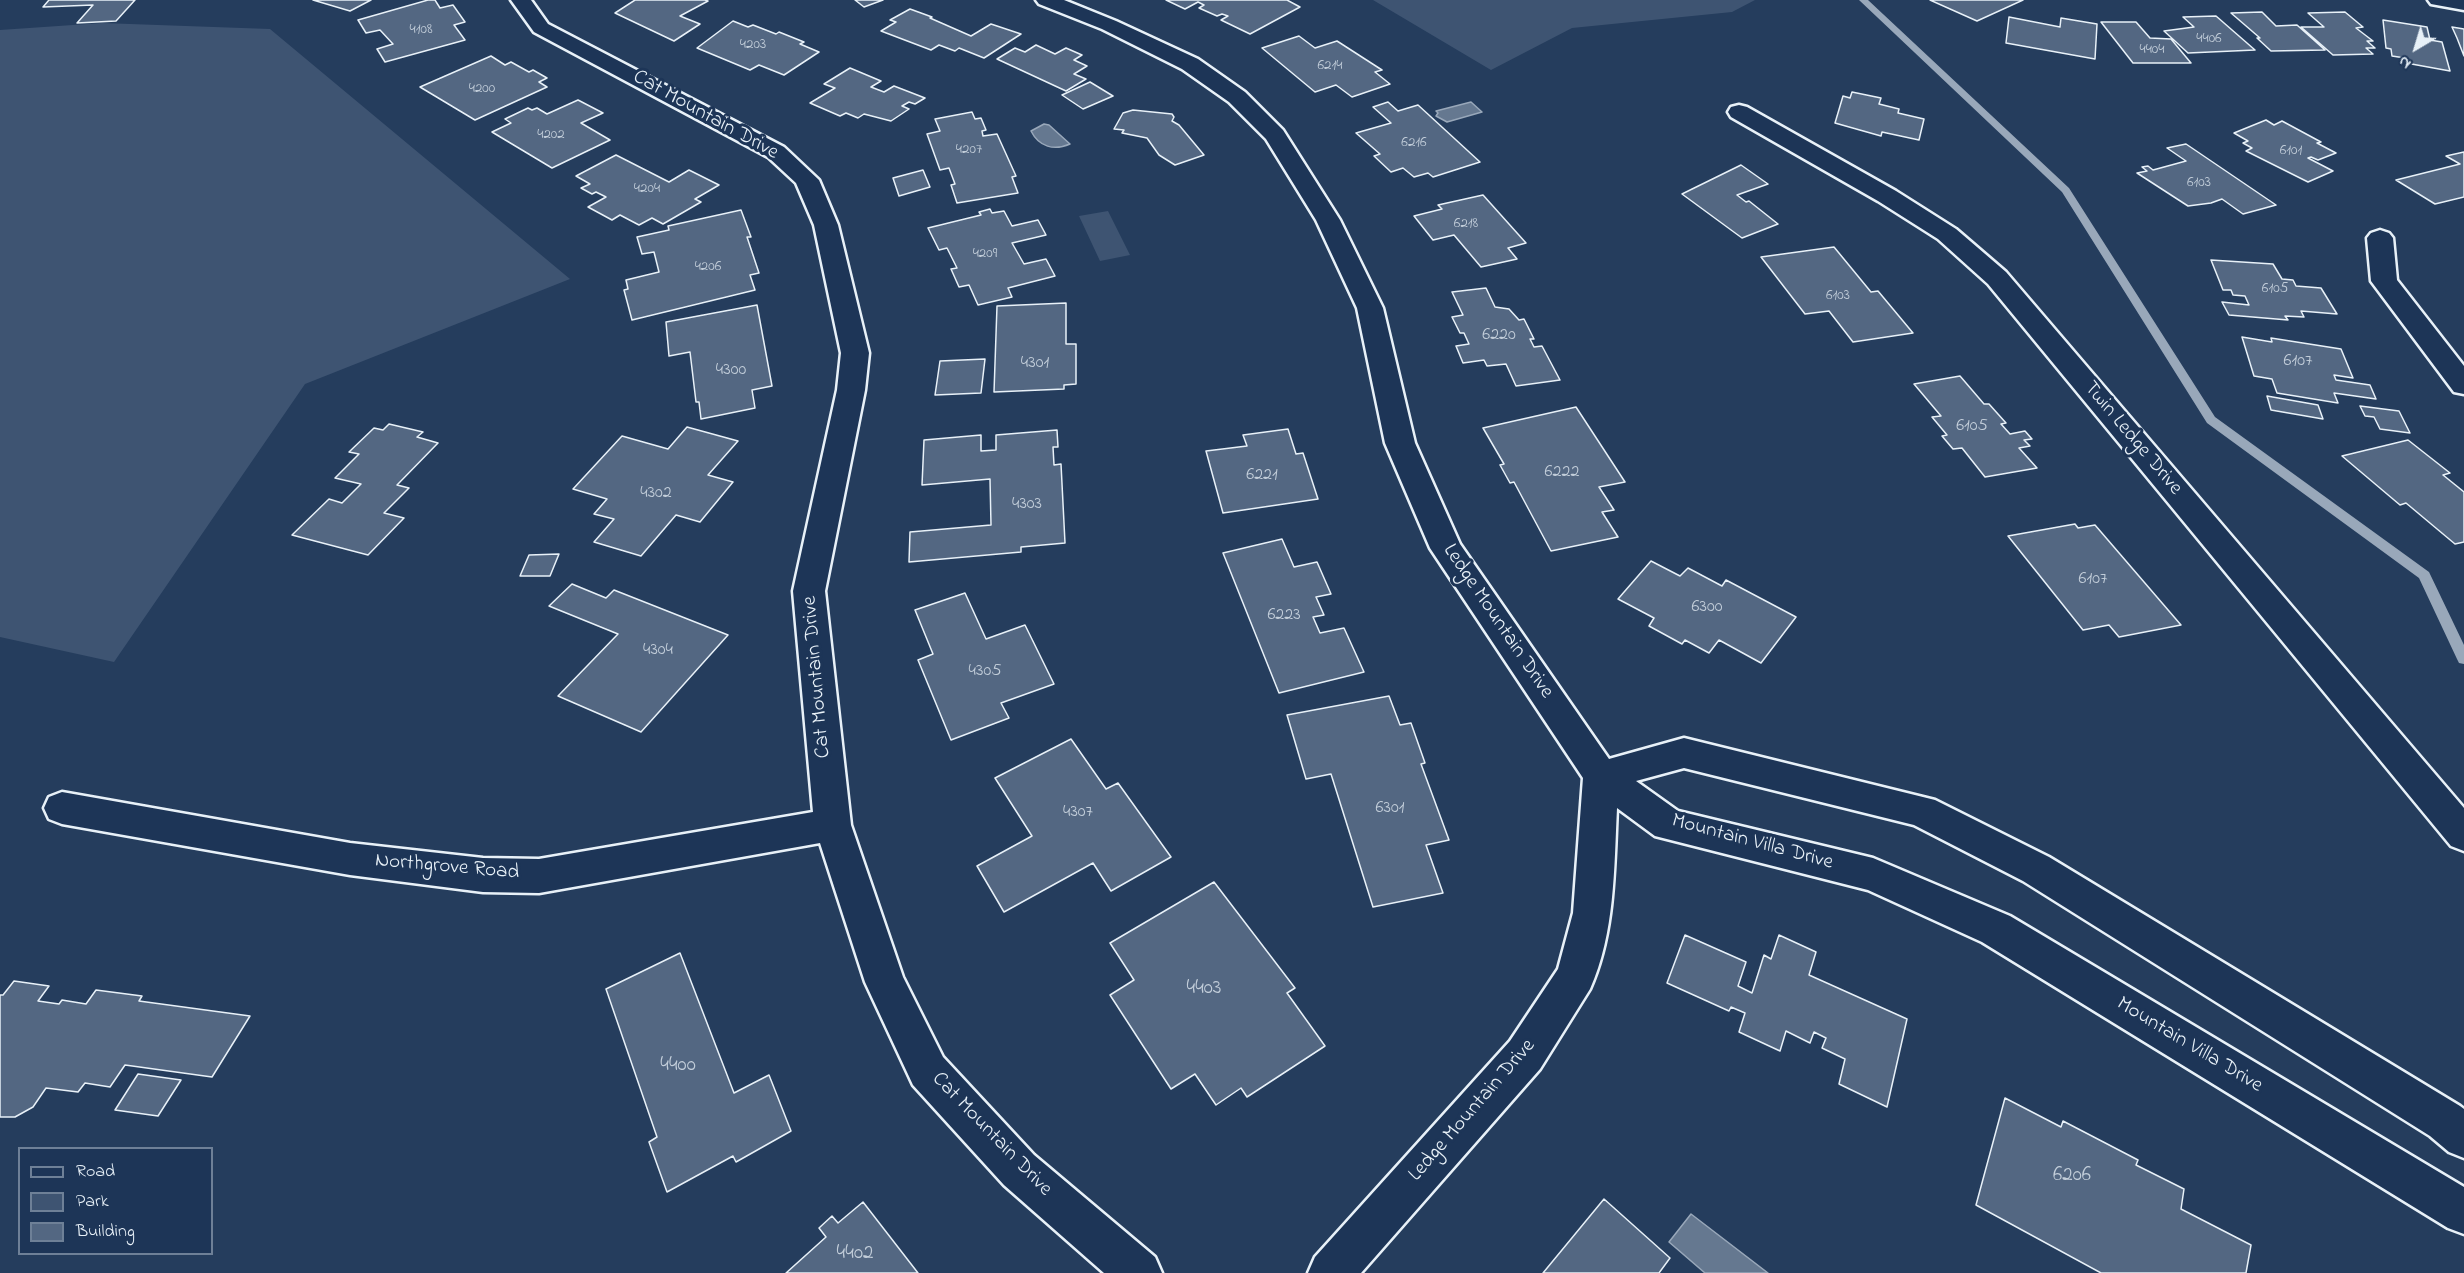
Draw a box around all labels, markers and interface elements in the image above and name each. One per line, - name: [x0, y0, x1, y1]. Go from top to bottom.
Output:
- north arrow: [2386, 18, 2446, 78]
- house number: 4108: [409, 22, 433, 40]
- house number: 4406: [2196, 31, 2222, 49]
- house number: 4203: [740, 37, 766, 55]
- house number: 4404: [2139, 42, 2165, 60]
- text: N: [2393, 49, 2417, 75]
- house number: 6214: [1317, 58, 1343, 76]
- street label: Cat Mountain Drive: [628, 66, 782, 166]
- house number: 4200: [469, 81, 495, 99]
- house number: 4202: [537, 127, 565, 145]
- house number: 6216: [1401, 135, 1427, 153]
- house number: 4207: [956, 142, 982, 160]
- house number: 6101: [2280, 143, 2302, 161]
- house number: 6103: [2187, 175, 2211, 193]
- house number: 4204: [634, 181, 660, 199]
- house number: 6218: [1454, 216, 1478, 234]
- house number: 4209: [973, 246, 997, 264]
- house number: 4206: [695, 259, 721, 277]
- house number: 6105: [2262, 281, 2288, 299]
- house number: 6103: [1826, 288, 1850, 306]
- house number: 6220: [1482, 325, 1516, 347]
- house number: 6107: [2284, 351, 2312, 373]
- house number: 4301: [1021, 353, 1049, 375]
- house number: 4300: [716, 360, 746, 382]
- street label: Twin Ledge Drive: [2077, 377, 2187, 501]
- house number: 6105: [1956, 416, 1988, 438]
- house number: 6222: [1545, 462, 1579, 484]
- house number: 6221: [1246, 465, 1278, 487]
- house number: 4302: [640, 483, 672, 505]
- house number: 4303: [1012, 494, 1042, 516]
- street label: Ledge Mountain Drive: [1436, 540, 1558, 704]
- house number: 6107: [2079, 569, 2107, 591]
- street label: Cat Mountain Drive: [798, 595, 838, 759]
- house number: 6300: [1692, 597, 1722, 619]
- house number: 6223: [1267, 605, 1301, 627]
- house number: 4304: [643, 640, 673, 662]
- house number: 4305: [969, 661, 1001, 683]
- house number: 6301: [1376, 798, 1404, 820]
- house number: 4307: [1063, 802, 1093, 824]
- street label: Mountain Villa Drive: [1669, 809, 1835, 877]
- street label: Northgrove Road: [374, 849, 520, 887]
- house number: 4403: [1186, 977, 1222, 1003]
- street label: Mountain Villa Drive: [2111, 992, 2267, 1100]
- street label: Ledge Mountain Drive: [1404, 1035, 1542, 1187]
- house number: 4400: [660, 1054, 696, 1080]
- street label: Cat Mountain Drive: [925, 1068, 1057, 1202]
- legend: [18, 1147, 213, 1255]
- text: Road: [76, 1159, 115, 1185]
- house number: 6206: [2053, 1164, 2091, 1190]
- text: Park: [76, 1189, 109, 1215]
- text: Building: [76, 1219, 135, 1245]
- house number: 4402: [837, 1242, 873, 1268]

